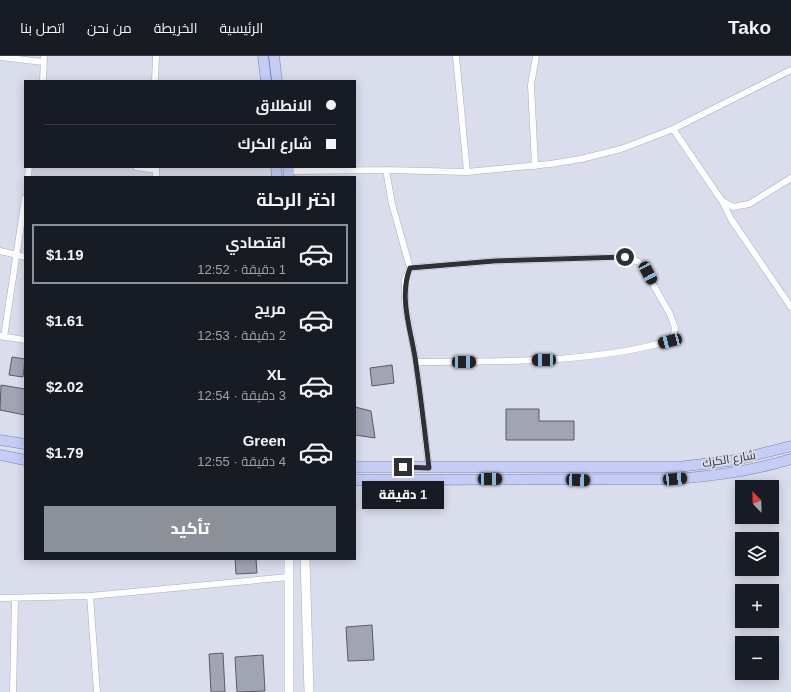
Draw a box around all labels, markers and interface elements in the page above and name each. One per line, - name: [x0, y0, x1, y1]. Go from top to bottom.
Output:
- text: Tako: [728, 17, 771, 38]
- text: اتصل بنا: [20, 20, 65, 36]
- text: من نحن: [87, 20, 132, 36]
- text: الخريطة: [154, 20, 197, 36]
- text: الرئيسية: [219, 20, 263, 36]
- text: الانطلاق: [256, 97, 312, 114]
- text: شارع الكرك: [238, 135, 312, 152]
- text: اختر الرحلة: [256, 190, 336, 210]
- text: اقتصادي: [226, 234, 286, 251]
- icon: car: [298, 236, 334, 272]
- text: $1.19: [46, 246, 84, 263]
- route start: [616, 248, 634, 266]
- car: [637, 260, 659, 286]
- text: 1 دقيقة · 12:52: [197, 262, 286, 277]
- text: مريح: [254, 300, 286, 317]
- icon: car: [298, 302, 334, 338]
- text: $1.61: [46, 312, 84, 329]
- text: 2 دقيقة · 12:53: [197, 328, 286, 343]
- car: [657, 332, 683, 350]
- car: [532, 354, 556, 366]
- car: [452, 356, 476, 368]
- text: XL: [267, 366, 286, 383]
- icon: car: [298, 368, 334, 404]
- text: $2.02: [46, 378, 84, 395]
- text: 3 دقيقة · 12:54: [197, 388, 286, 403]
- text: Green: [243, 432, 286, 449]
- icon: car: [298, 434, 334, 470]
- text: $1.79: [46, 444, 84, 461]
- street label: شارع الكرك: [701, 448, 757, 471]
- text: 4 دقيقة · 12:55: [197, 454, 286, 469]
- route end: [394, 458, 412, 476]
- car: [663, 472, 687, 486]
- car: [478, 473, 502, 485]
- car: [566, 474, 590, 486]
- north arrow: [735, 480, 779, 524]
- map controls: [735, 480, 779, 680]
- callout: 1 دقيقة: [362, 481, 444, 509]
- text: 1 دقيقة: [379, 487, 427, 502]
- button: تأكيد: [44, 506, 336, 552]
- button: layers: [735, 532, 779, 576]
- button: +: [735, 584, 779, 628]
- button: −: [735, 636, 779, 680]

